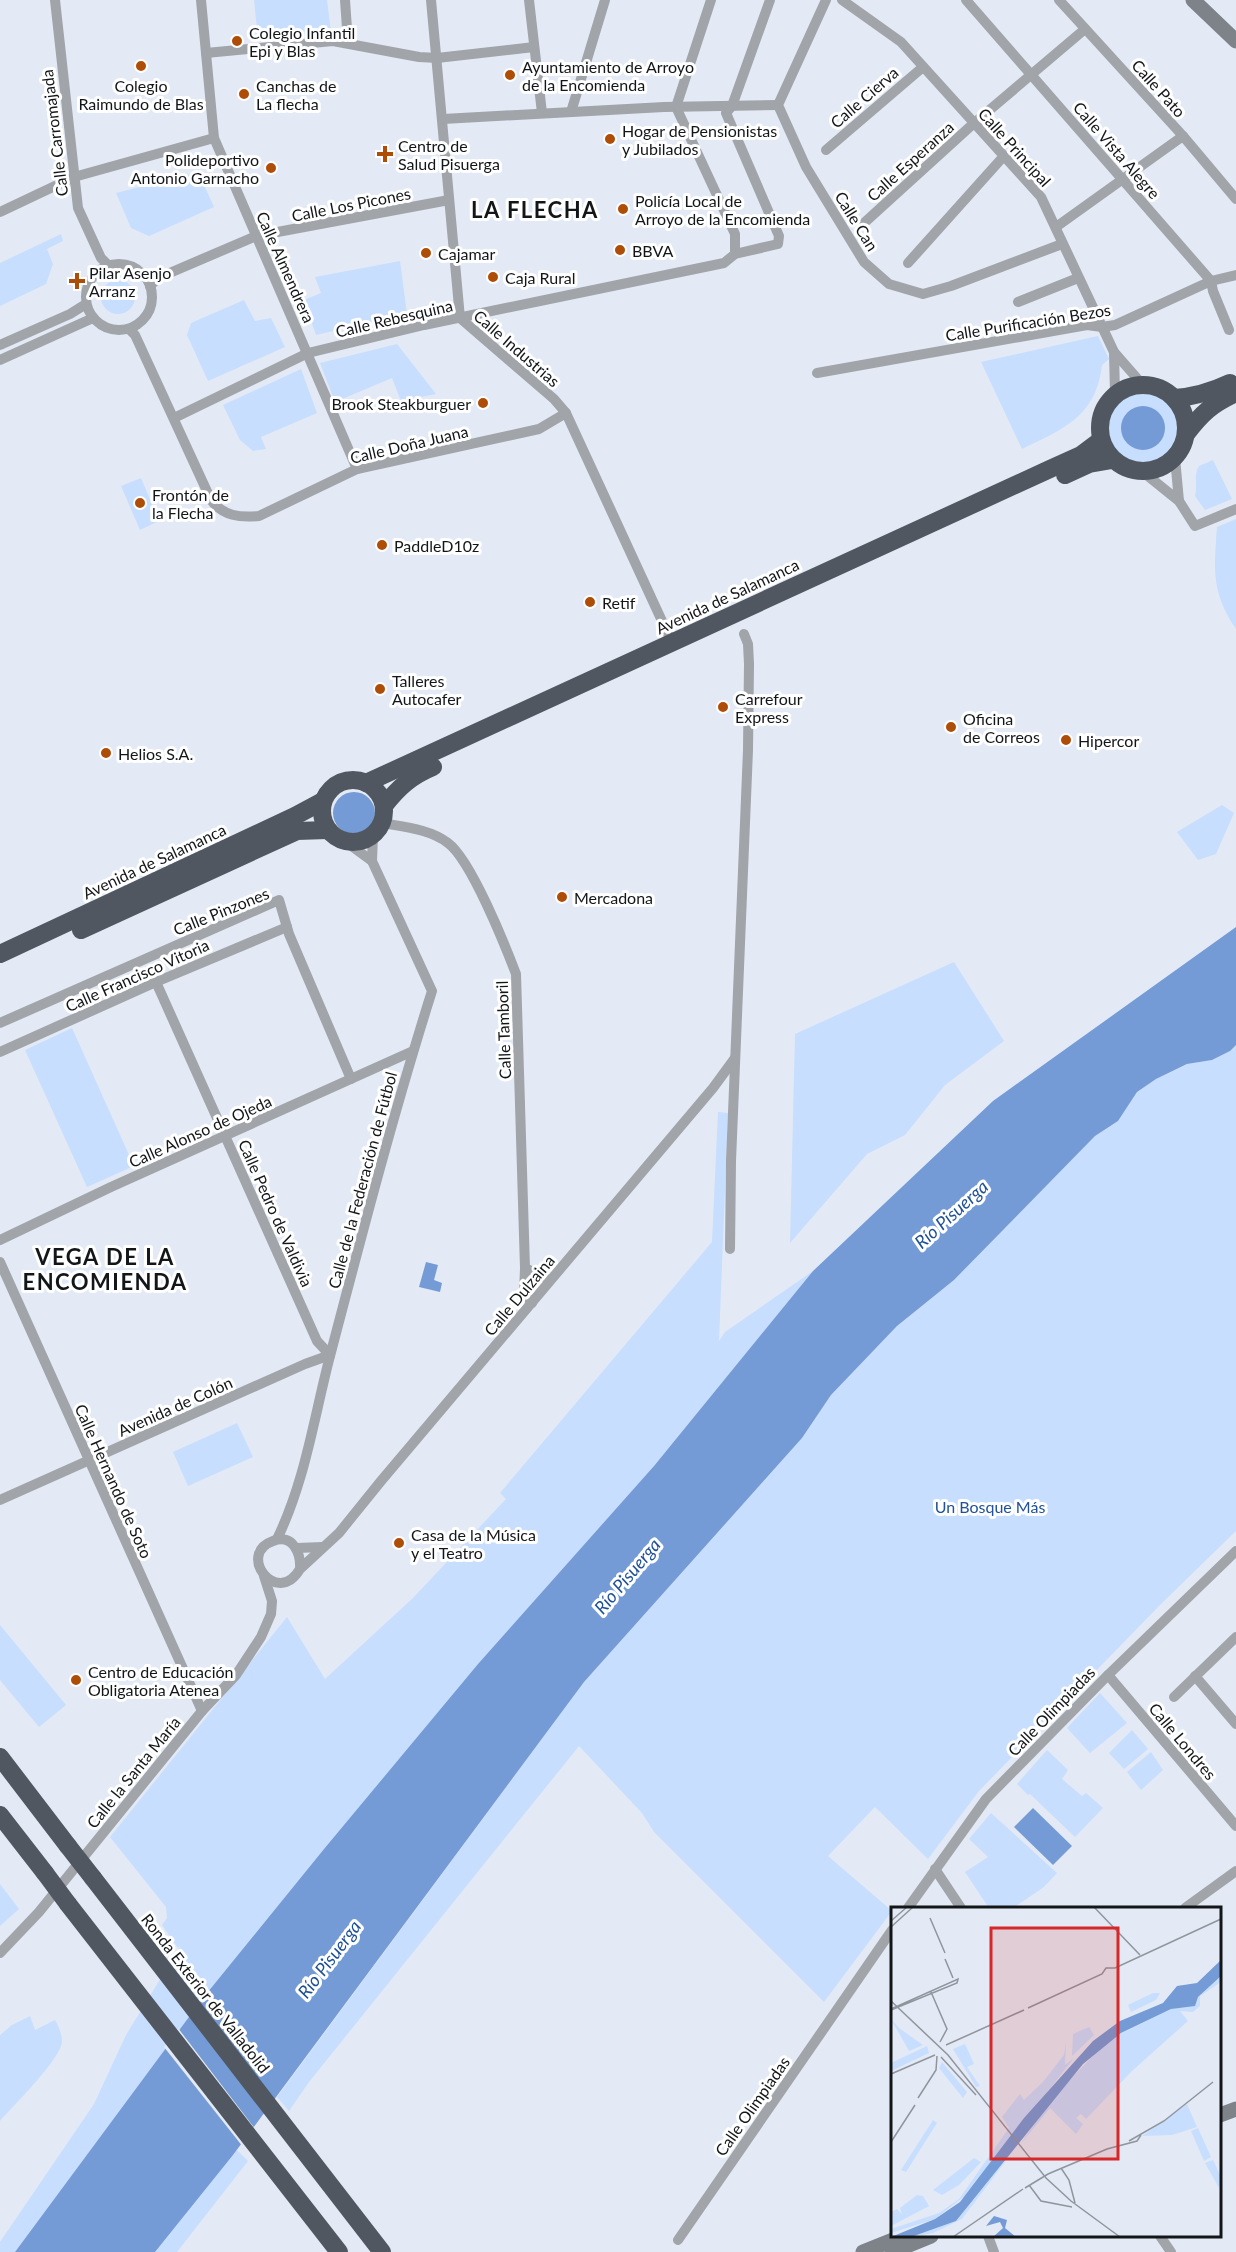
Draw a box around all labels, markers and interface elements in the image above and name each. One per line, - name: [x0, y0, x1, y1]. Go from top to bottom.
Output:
- place label: Colegio Infantil Epi y Blas: [249, 23, 355, 60]
- marker: Colegio Infantil Epi y Blas: [230, 34, 244, 48]
- street label: Calle Pato: [1128, 55, 1190, 121]
- place label: Ayuntamiento de Arroyo de la Encomienda: [522, 57, 694, 94]
- marker: Colegio Raimundo de Blas: [134, 59, 148, 73]
- street label: Calle Cierva: [826, 62, 902, 132]
- marker: Ayuntamiento de Arroyo de la Encomienda: [503, 68, 517, 82]
- street label: Calle Carromajada: [37, 69, 71, 197]
- place label: Colegio Raimundo de Blas: [78, 76, 204, 113]
- place label: Canchas de La flecha: [256, 76, 337, 113]
- marker: Canchas de La flecha: [237, 87, 251, 101]
- street label: Calle Vista Alegre: [1070, 98, 1164, 202]
- street label: Calle Principal: [975, 104, 1055, 190]
- street label: Calle Esperanza: [863, 117, 957, 205]
- place label: Hogar de Pensionistas y Jubilados: [622, 121, 777, 158]
- marker: Hogar de Pensionistas y Jubilados: [603, 132, 617, 146]
- place label: Centro de Salud Pisuerga: [398, 136, 500, 173]
- marker: Centro de Salud Pisuerga: [376, 145, 394, 163]
- place label: Polideportivo Antonio Garnacho: [131, 150, 259, 187]
- marker: Polideportivo Antonio Garnacho: [264, 161, 278, 175]
- street label: Calle Los Picones: [290, 183, 412, 225]
- street label: Calle Can: [831, 188, 883, 254]
- place label: Policía Local de Arroyo de la Encomienda: [635, 191, 810, 228]
- district label: LA FLECHA: [471, 196, 599, 223]
- marker: Policía Local de Arroyo de la Encomienda: [616, 202, 630, 216]
- street label: Calle Almendrera: [253, 208, 319, 326]
- place label: BBVA: [632, 241, 673, 260]
- marker: BBVA: [613, 243, 627, 257]
- place label: Cajamar: [438, 244, 496, 263]
- marker: Cajamar: [419, 246, 433, 260]
- place label: Pilar Asenjo Arranz: [89, 263, 171, 300]
- place label: Caja Rural: [505, 268, 576, 287]
- marker: Caja Rural: [486, 270, 500, 284]
- marker: Pilar Asenjo Arranz: [70, 274, 84, 288]
- street label: Calle Rebesquina: [334, 295, 454, 341]
- street label: Calle Purificación Bezos: [944, 300, 1112, 344]
- street label: Calle Industrias: [470, 306, 564, 390]
- place label: Brook Steakburguer: [331, 394, 471, 413]
- marker: Brook Steakburguer: [476, 396, 490, 410]
- street label: Calle Doña Juana: [348, 421, 470, 467]
- place label: Frontón de la Flecha: [152, 485, 229, 522]
- marker: Frontón de la Flecha: [133, 496, 147, 510]
- place label: PaddleD10z: [394, 536, 479, 555]
- marker: PaddleD10z: [375, 538, 389, 552]
- street label: Avenida de Salamanca: [652, 554, 802, 638]
- place label: Retif: [602, 593, 636, 612]
- marker: Retif: [583, 595, 597, 609]
- place label: Talleres Autocafer: [392, 671, 462, 708]
- marker: Talleres Autocafer: [373, 682, 387, 696]
- place label: Carrefour Express: [735, 689, 803, 726]
- marker: Carrefour Express: [716, 700, 730, 714]
- place label: Oficina de Correos: [963, 709, 1040, 746]
- marker: Oficina de Correos: [944, 720, 958, 734]
- place label: Hipercor: [1078, 731, 1139, 750]
- marker: Hipercor: [1059, 733, 1073, 747]
- place label: Helios S.A.: [118, 744, 193, 763]
- marker: Helios S.A.: [99, 746, 113, 760]
- street label: Avenida de Salamanca: [79, 819, 229, 903]
- street label: Calle Pinzones: [170, 883, 272, 939]
- place label: Mercadona: [574, 888, 653, 907]
- marker: Mercadona: [555, 890, 569, 904]
- street label: Calle Francisco Vitoria: [62, 935, 212, 1015]
- street label: Calle Tamboril: [492, 980, 514, 1080]
- street label: Calle de la Federación de Fútbol: [324, 1069, 400, 1291]
- street label: Calle Alonso de Ojeda: [126, 1091, 274, 1171]
- street label: Calle Pedro de Valdivia: [235, 1136, 317, 1290]
- water label: Río Pisuerga: [910, 1175, 992, 1253]
- district label: VEGA DE LA ENCOMIENDA: [22, 1243, 188, 1295]
- street label: Calle Dulzaina: [480, 1251, 558, 1339]
- street label: Avenida de Colón: [115, 1372, 235, 1440]
- street label: Calle Hernando de Soto: [71, 1401, 157, 1561]
- park label: Un Bosque Más: [935, 1497, 1045, 1516]
- place label: Casa de la Música y el Teatro: [411, 1525, 536, 1562]
- water label: Río Pisuerga: [589, 1534, 665, 1618]
- marker: Casa de la Música y el Teatro: [392, 1536, 406, 1550]
- place label: Centro de Educación Obligatoria Atenea: [88, 1662, 234, 1699]
- street label: Calle Olimpiadas: [1004, 1662, 1098, 1760]
- marker: Centro de Educación Obligatoria Atenea: [69, 1673, 83, 1687]
- street label: Calle Londres: [1145, 1699, 1221, 1783]
- street label: Calle la Santa María: [82, 1712, 184, 1832]
- inset map: [891, 1907, 1221, 2237]
- street label: Ronda Exterior de Valladolid: [138, 1910, 274, 2076]
- water label: Río Pisuerga: [293, 1916, 365, 2002]
- street label: Calle Olimpiadas: [711, 2053, 793, 2159]

